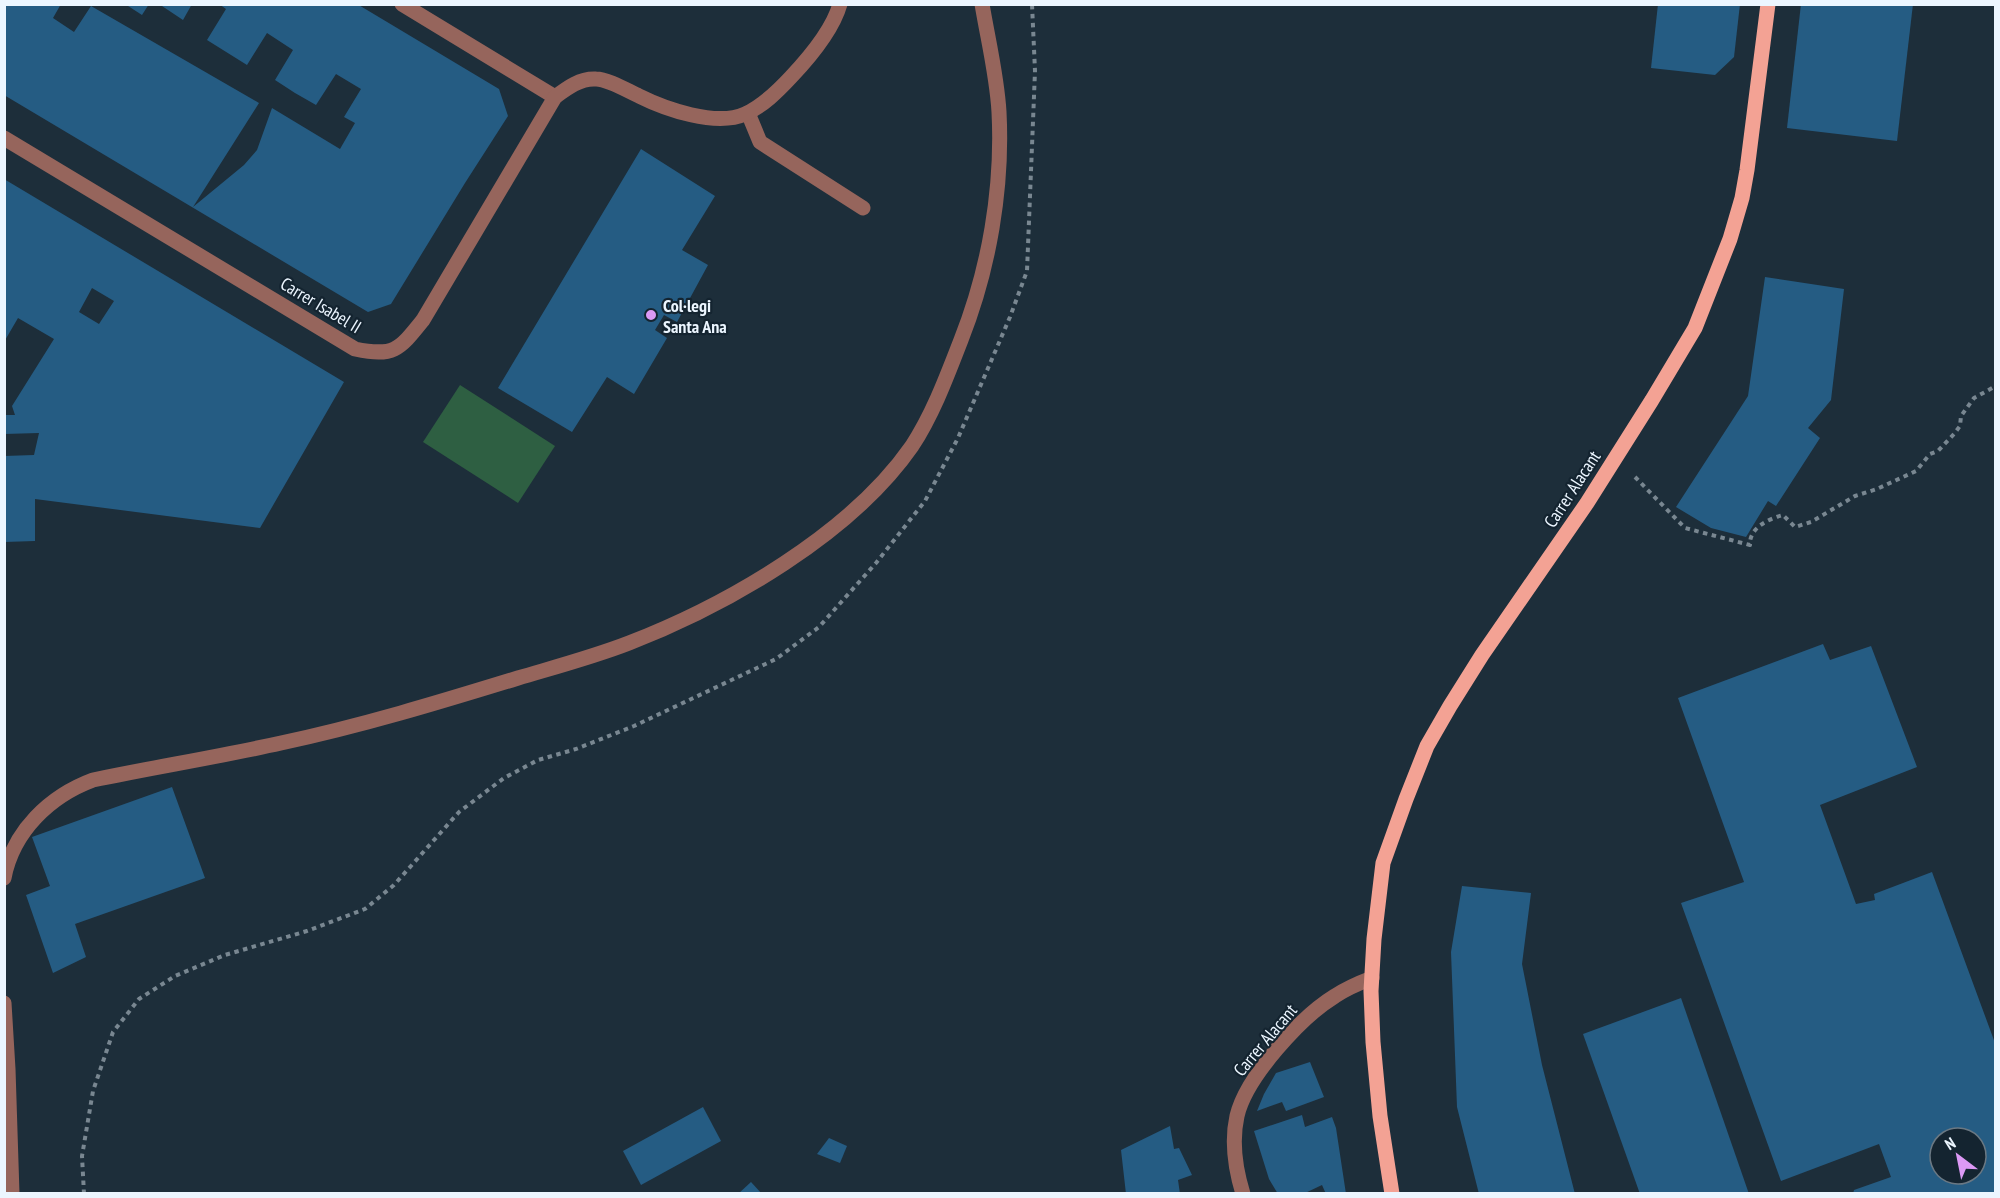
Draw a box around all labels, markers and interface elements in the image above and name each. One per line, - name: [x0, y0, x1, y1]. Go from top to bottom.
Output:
- street label: Carrer Isabel II: [276, 272, 366, 338]
- place label: Col·legi Santa Ana: [663, 294, 727, 338]
- marker: Col·legi Santa Ana: [644, 308, 658, 322]
- street label: Carrer Alacant: [1539, 446, 1605, 532]
- street label: Carrer Alacant: [1228, 999, 1302, 1081]
- north arrow: [1928, 1126, 1988, 1186]
- text: N: [1941, 1133, 1959, 1154]

